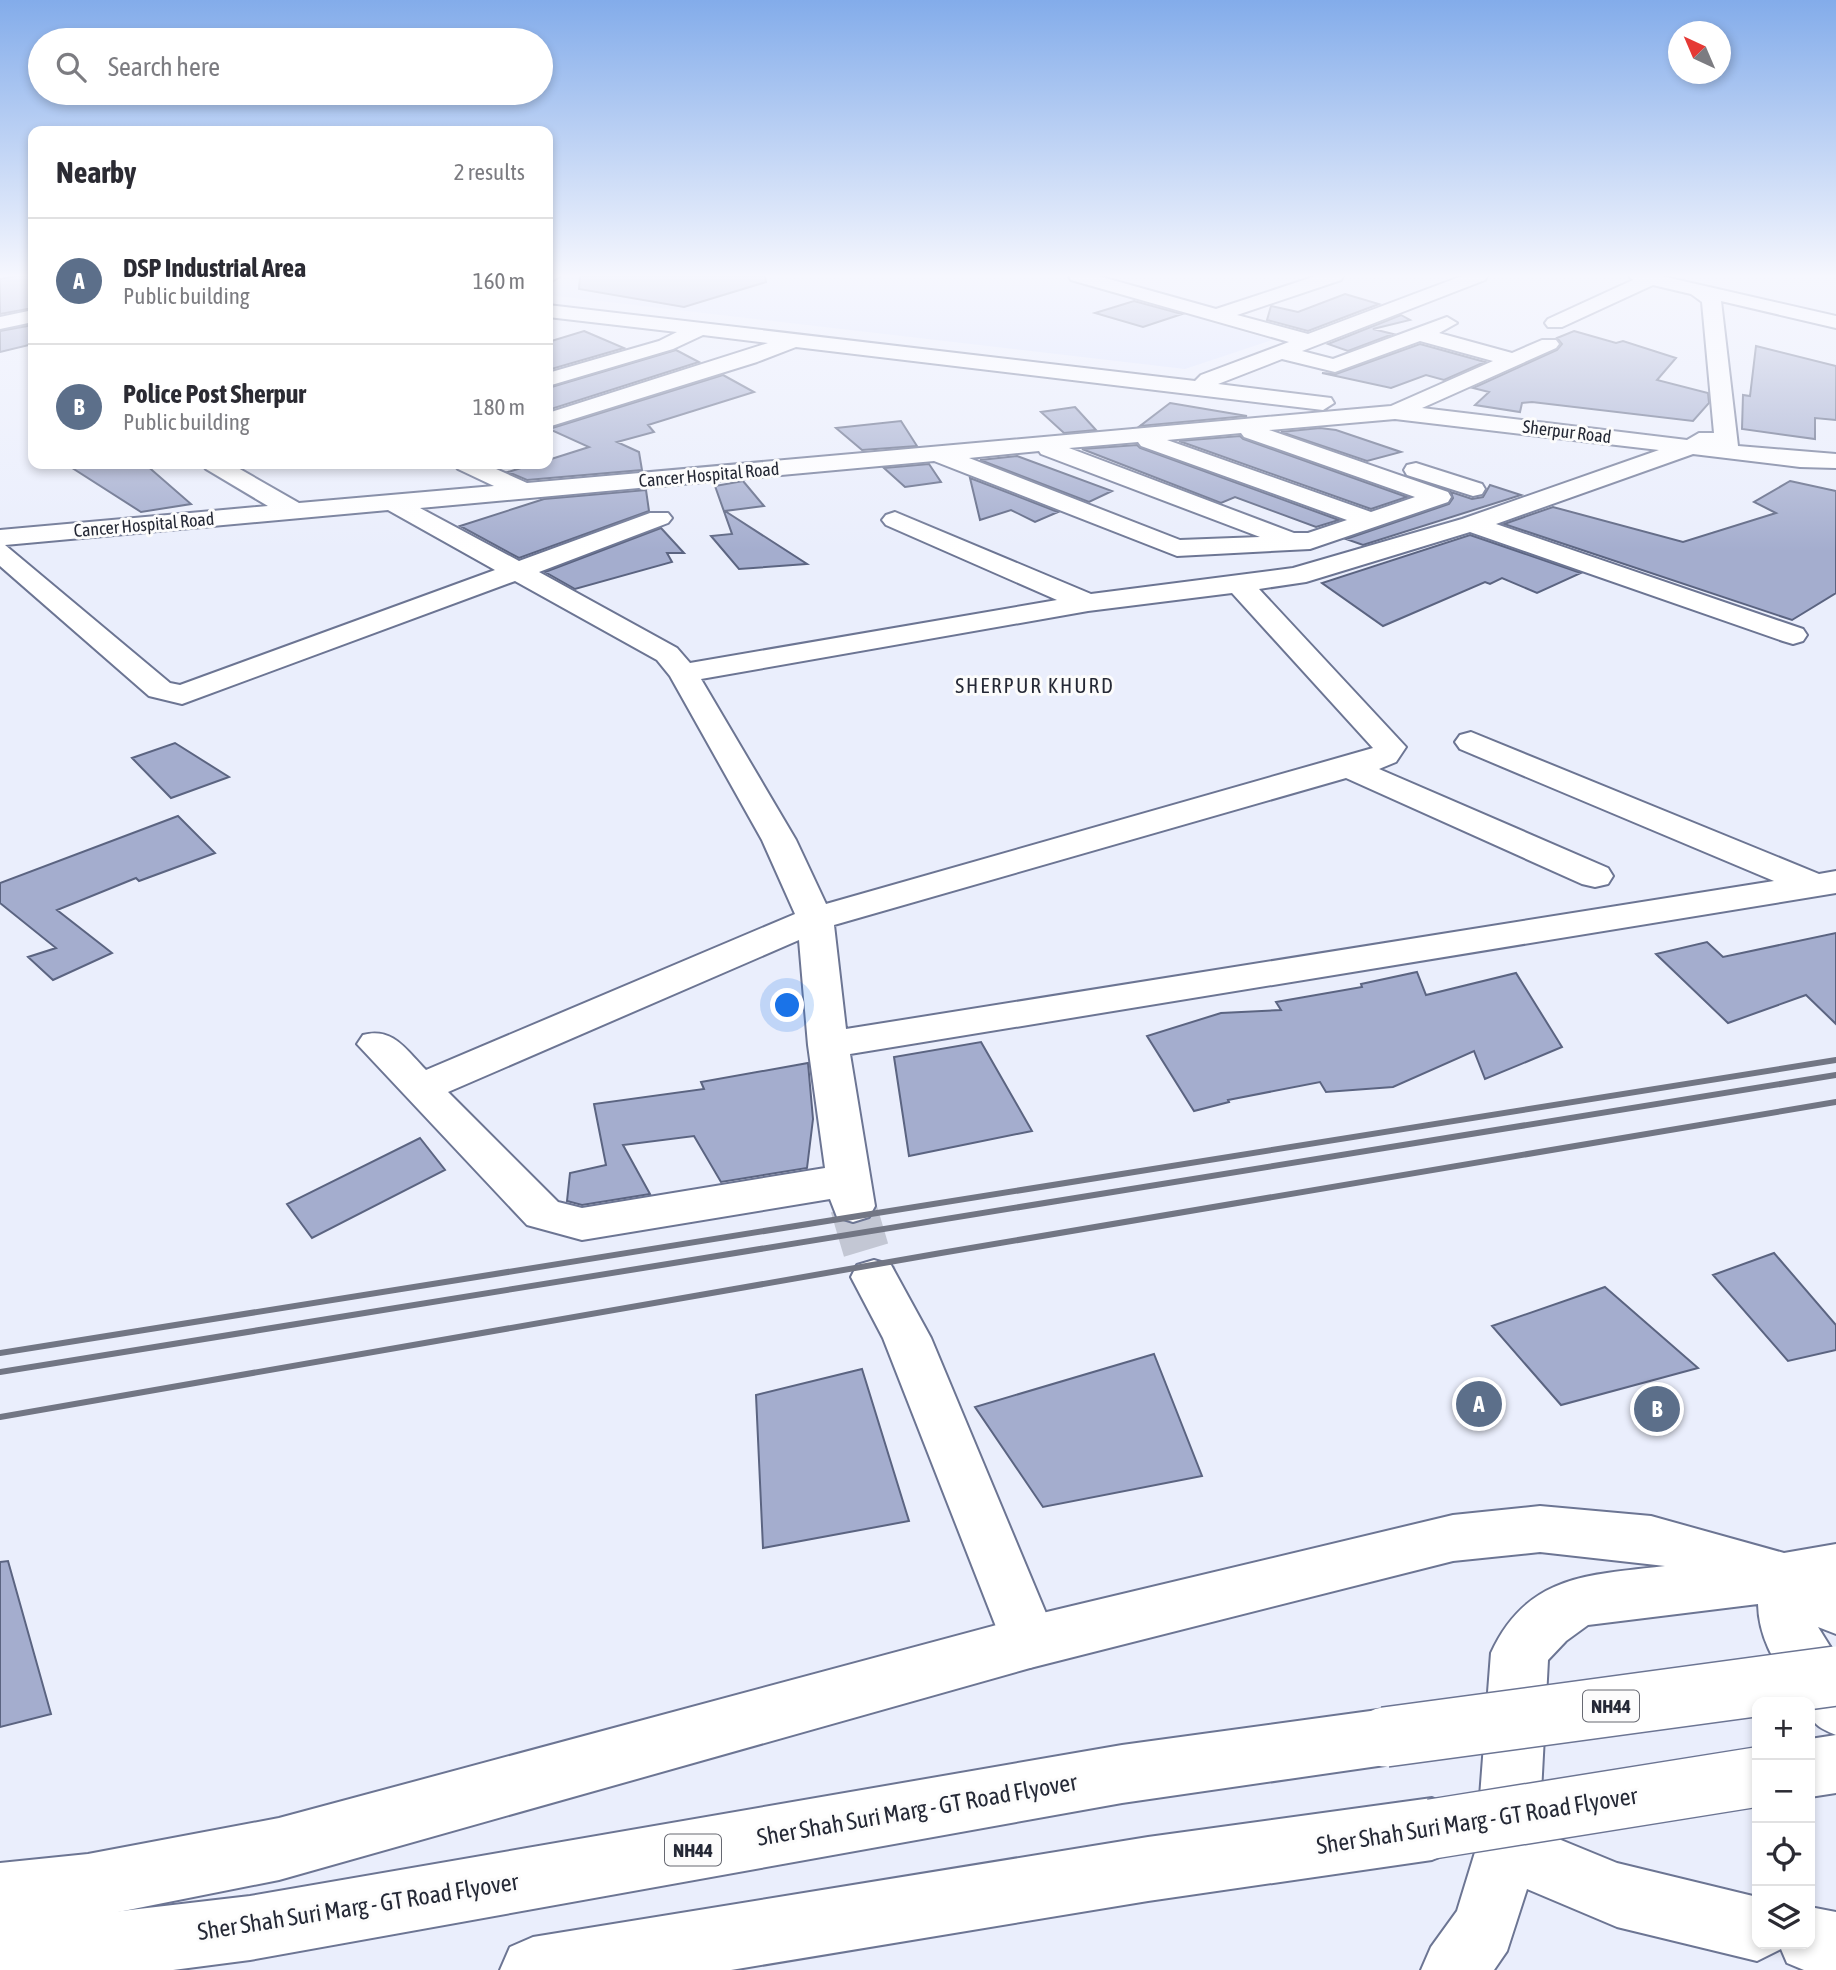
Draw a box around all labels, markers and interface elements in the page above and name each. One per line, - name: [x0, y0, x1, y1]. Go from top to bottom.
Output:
- north arrow: [1668, 21, 1731, 84]
- search box: [28, 28, 553, 105]
- icon: search: [52, 48, 90, 86]
- text: Search here: [108, 52, 220, 82]
- text: Nearby: [56, 155, 136, 189]
- text: 2 results: [454, 159, 525, 185]
- text: DSP Industrial Area: [123, 253, 306, 283]
- text: A: [73, 268, 85, 294]
- text: 160 m: [473, 268, 525, 294]
- text: Public building: [123, 283, 250, 309]
- text: Police Post Sherpur: [123, 379, 306, 409]
- text: B: [74, 394, 84, 420]
- text: 180 m: [473, 394, 525, 420]
- text: Public building: [123, 409, 250, 435]
- street label: Sherpur Road: [1522, 416, 1613, 447]
- street label: Cancer Hospital Road: [638, 458, 780, 491]
- street label: Cancer Hospital Road: [73, 508, 215, 541]
- district label: SHERPUR KHURD: [955, 673, 1115, 697]
- your location: [770, 988, 804, 1022]
- pin: A: [1456, 1378, 1502, 1430]
- pin: B: [1634, 1383, 1680, 1435]
- road number: NH44: [1583, 1690, 1639, 1722]
- map controls: [1752, 1697, 1815, 1949]
- button: +: [1752, 1697, 1815, 1760]
- button: −: [1752, 1760, 1815, 1823]
- street label: Sher Shah Suri Marg - GT Road Flyover: [755, 1768, 1080, 1851]
- street label: Sher Shah Suri Marg - GT Road Flyover: [1315, 1782, 1640, 1859]
- button: locate: [1752, 1823, 1815, 1886]
- road number: NH44: [665, 1834, 721, 1866]
- street label: Sher Shah Suri Marg - GT Road Flyover: [196, 1868, 521, 1945]
- button: layers: [1752, 1886, 1815, 1949]

